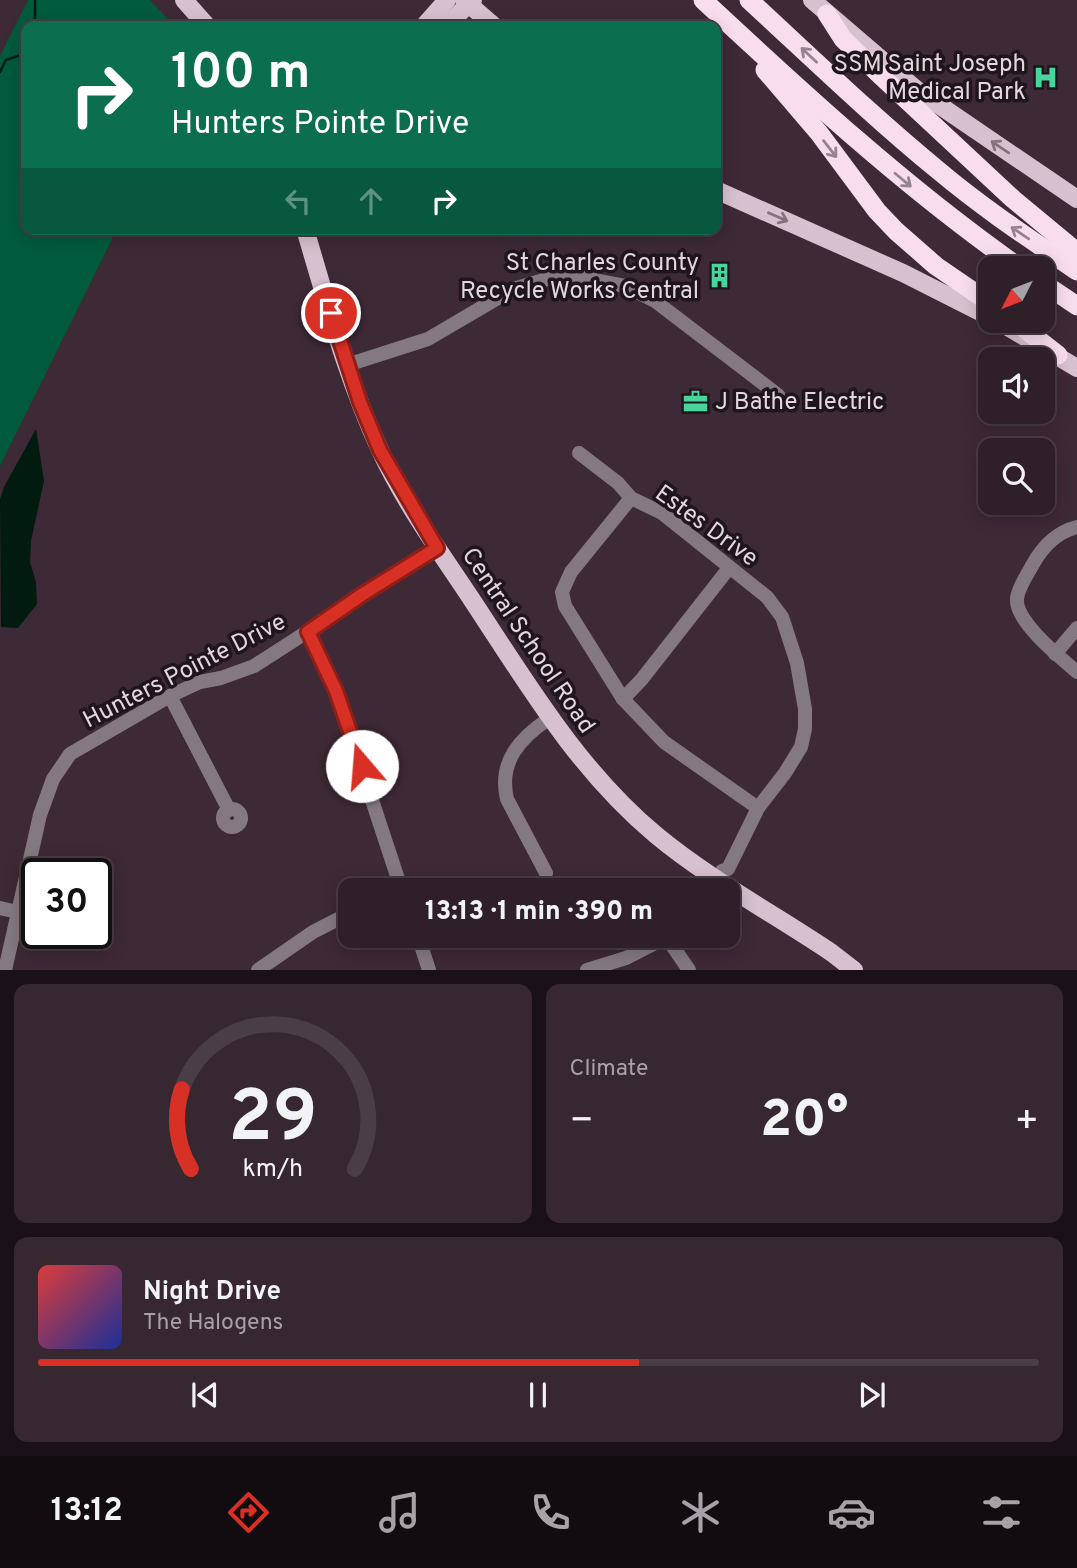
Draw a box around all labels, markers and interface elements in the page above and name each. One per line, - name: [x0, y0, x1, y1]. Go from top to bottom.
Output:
- text: 100 m: [171, 44, 310, 106]
- one-way arrow: [800, 47, 818, 63]
- icon: right: [56, 49, 147, 140]
- place label: SSM Saint Joseph Medical Park: [834, 50, 1026, 108]
- hospital icon: SSM Saint Joseph Medical Park: [1032, 63, 1060, 91]
- text: Hunters Pointe Drive: [171, 105, 469, 145]
- one-way arrow: [823, 139, 838, 157]
- one-way arrow: [991, 140, 1010, 154]
- one-way arrow: [894, 172, 912, 188]
- icon: left: [279, 182, 317, 220]
- icon: ahead: [352, 182, 390, 220]
- icon: right: [425, 182, 463, 220]
- one-way arrow: [767, 211, 789, 224]
- one-way arrow: [1011, 226, 1031, 240]
- place label: St Charles County Recycle Works Central: [460, 249, 699, 307]
- north arrow: [978, 256, 1055, 332]
- map controls: [978, 256, 1055, 515]
- building icon: St Charles County Recycle Works Central: [705, 262, 733, 290]
- pin: [301, 283, 361, 343]
- icon: arrive: [312, 294, 350, 332]
- button: sound: [978, 347, 1055, 424]
- office icon: J Bathe Electric: [681, 387, 709, 415]
- place label: J Bathe Electric: [715, 388, 884, 418]
- button: search: [978, 438, 1055, 515]
- street label: Estes Drive: [648, 479, 763, 574]
- street label: Central School Road: [454, 542, 601, 740]
- street label: Hunters Pointe Drive: [78, 608, 291, 736]
- position arrow: [325, 729, 399, 803]
- speed limit sign: 30: [21, 858, 112, 949]
- text: 13:13 · 1 min · 390 m: [425, 896, 653, 929]
- text: Climate: [570, 1055, 648, 1084]
- text: 29: [228, 1076, 317, 1168]
- text: 20°: [760, 1089, 848, 1155]
- text: −: [570, 1098, 594, 1147]
- text: +: [1014, 1098, 1039, 1147]
- text: km/h: [242, 1154, 303, 1186]
- text: Night Drive: [143, 1276, 281, 1309]
- text: The Halogens: [143, 1309, 283, 1338]
- icon: previous: [186, 1376, 224, 1414]
- icon: pause: [519, 1376, 557, 1414]
- icon: next: [853, 1376, 891, 1414]
- icon: directions: [224, 1488, 273, 1537]
- icon: music: [375, 1488, 424, 1537]
- icon: phone: [526, 1488, 575, 1537]
- icon: climate: [676, 1488, 725, 1537]
- icon: car: [827, 1488, 876, 1537]
- icon: filters: [977, 1488, 1026, 1537]
- text: 13:12: [51, 1492, 123, 1532]

